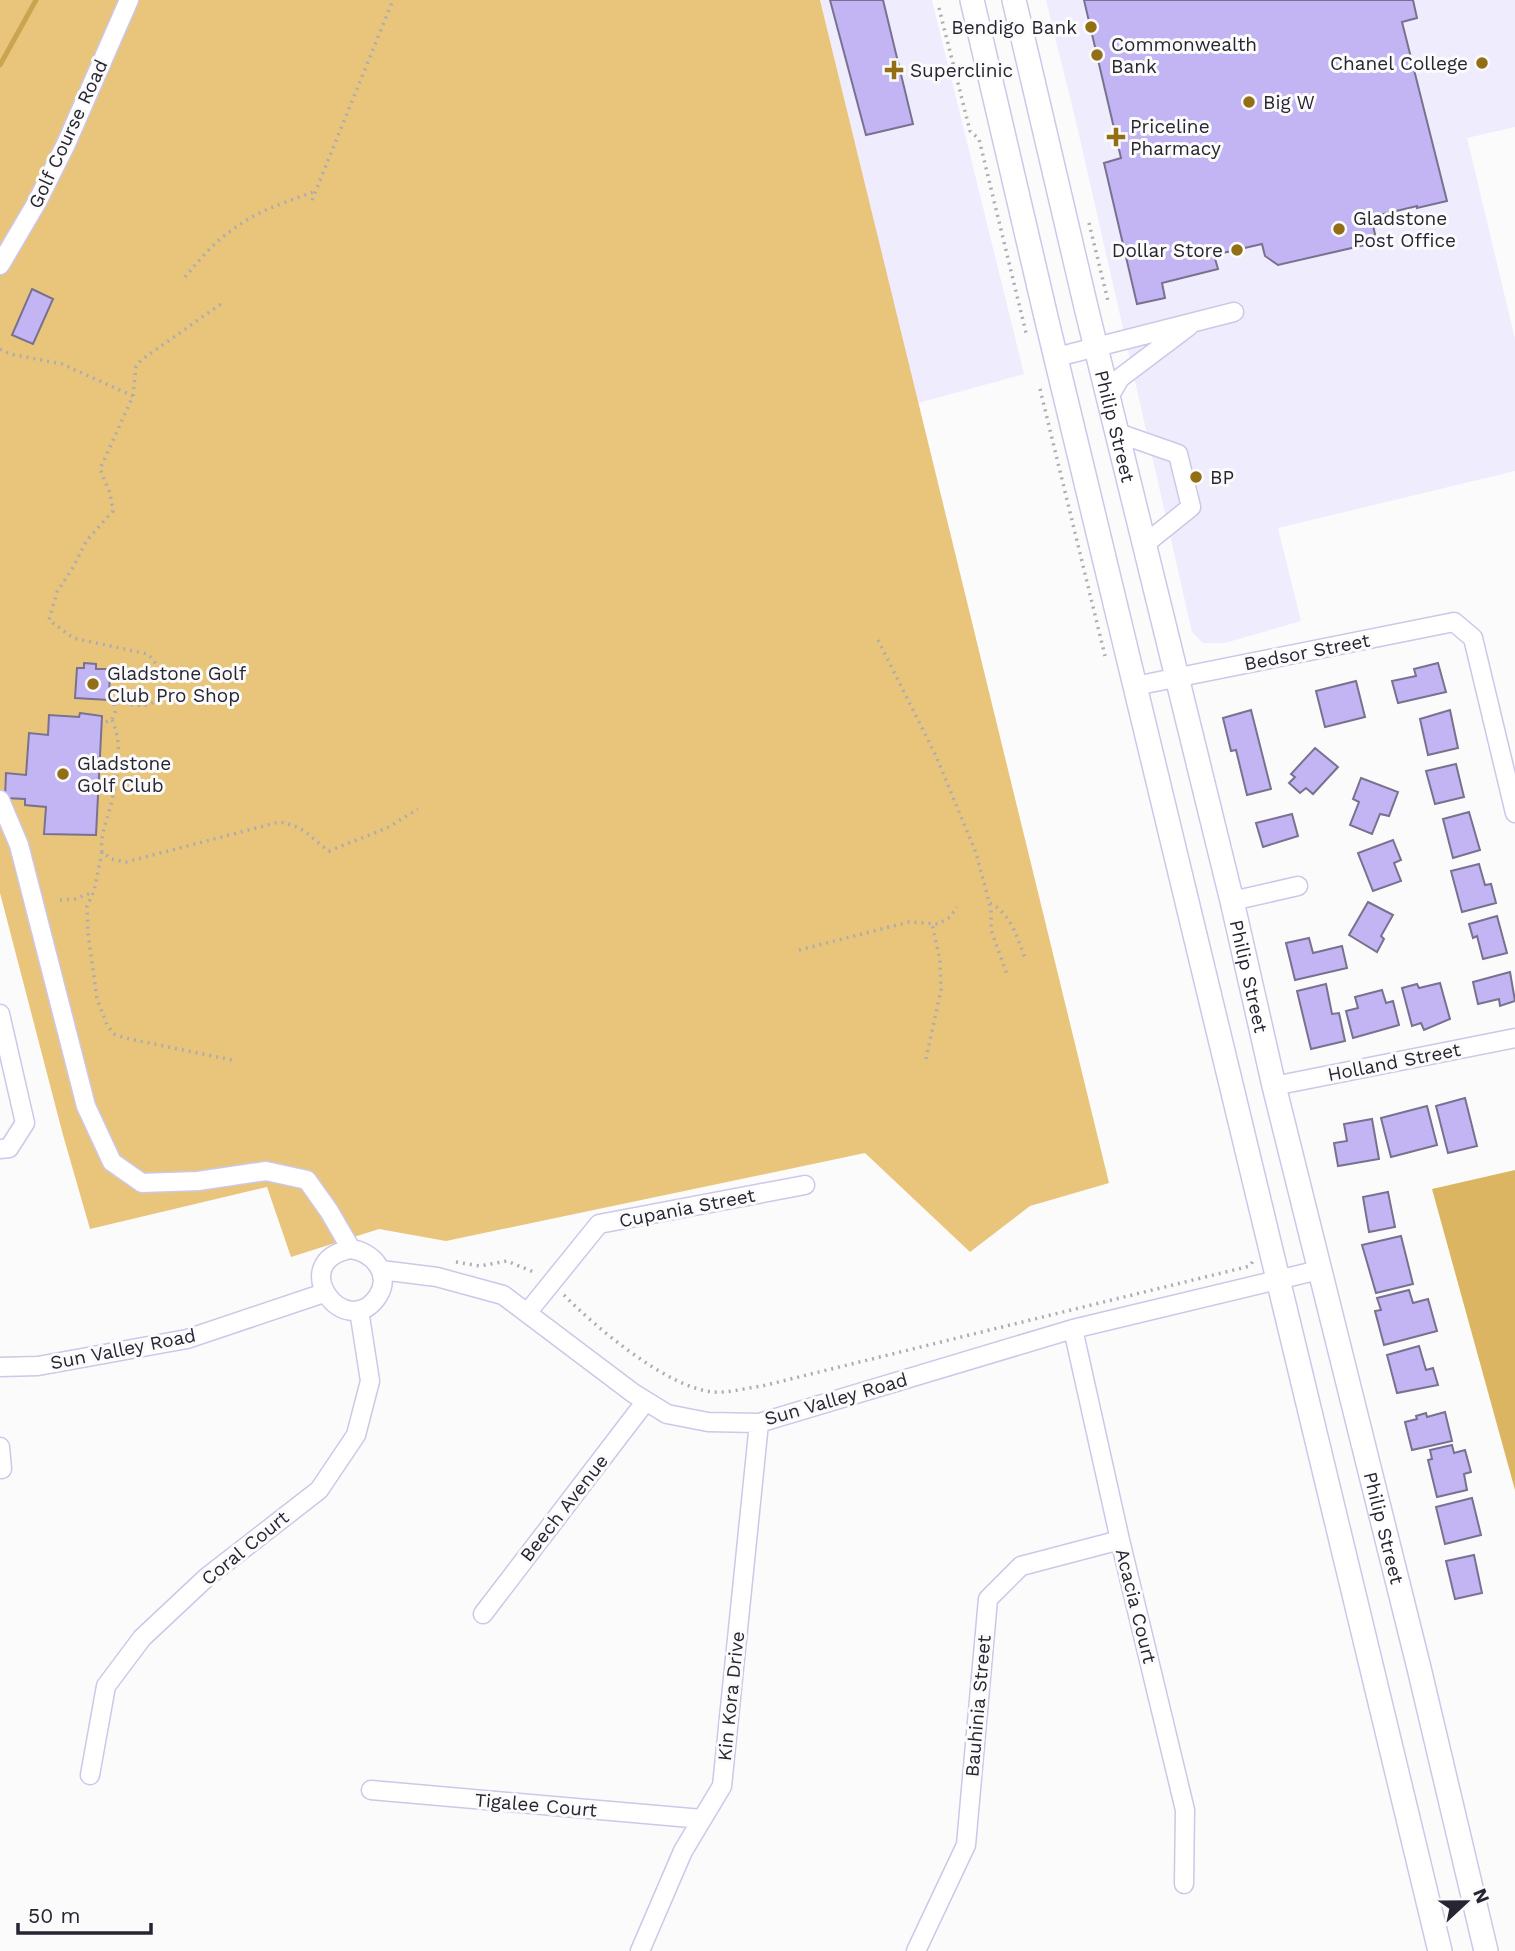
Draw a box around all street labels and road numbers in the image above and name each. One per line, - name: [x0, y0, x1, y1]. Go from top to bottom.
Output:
- street label: Golf Course Road: [23, 56, 113, 212]
- street label: Philip Street: [1090, 368, 1140, 485]
- street label: Bedsor Street: [1242, 629, 1372, 675]
- street label: Philip Street: [1225, 917, 1273, 1035]
- street label: Holland Street: [1326, 1038, 1462, 1086]
- street label: Cupania Street: [617, 1184, 757, 1232]
- street label: Sun Valley Road: [48, 1324, 198, 1374]
- street label: Sun Valley Road: [762, 1368, 910, 1430]
- street label: Beech Avenue: [515, 1450, 613, 1566]
- street label: Philip Street: [1359, 1469, 1409, 1586]
- street label: Coral Court: [197, 1506, 293, 1590]
- street label: Acacia Court: [1111, 1546, 1161, 1666]
- street label: Kin Kora Drive: [713, 1630, 749, 1762]
- street label: Bauhinia Street: [960, 1634, 996, 1778]
- street label: Tigalee Court: [474, 1788, 598, 1822]

